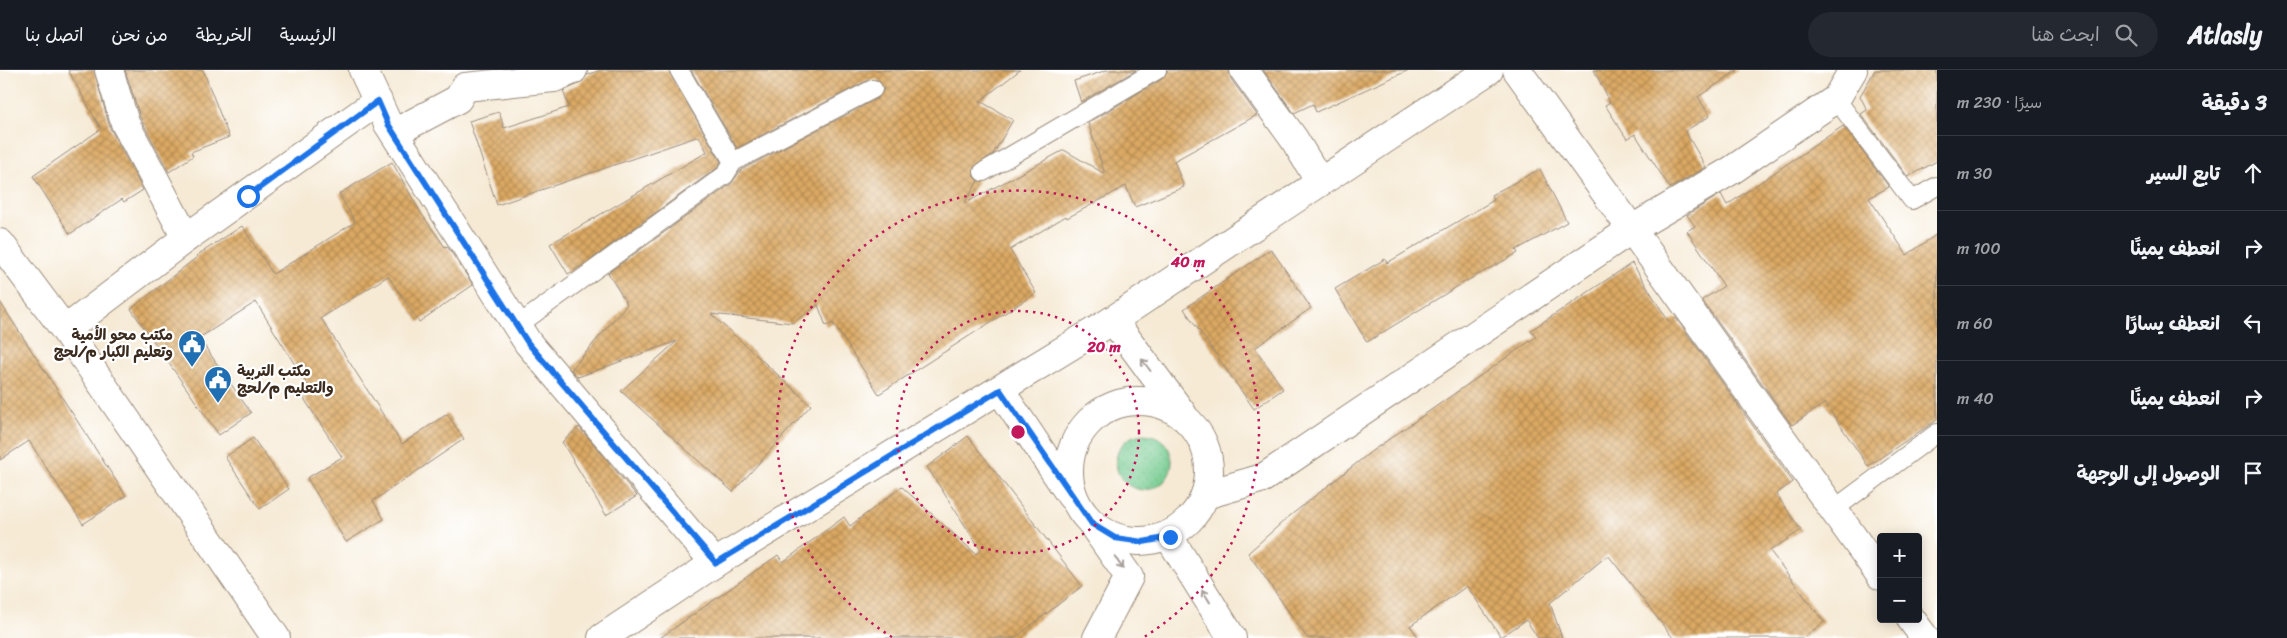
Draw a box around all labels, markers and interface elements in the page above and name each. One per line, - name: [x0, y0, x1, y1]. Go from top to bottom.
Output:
- search box: [1808, 12, 2158, 57]
- text: Atlasly: [2188, 14, 2262, 56]
- text: ابحث هنا: [2031, 18, 2100, 51]
- text: اتصل بنا: [25, 19, 84, 51]
- text: من نحن: [112, 19, 168, 51]
- text: الخريطة: [196, 19, 252, 51]
- text: الرئيسية: [280, 19, 336, 51]
- icon: search: [2112, 21, 2140, 49]
- text: 3 دقيقة: [2202, 84, 2267, 122]
- text: سيرًا · 230 m: [1957, 88, 2042, 117]
- text: تابع السير: [2147, 157, 2220, 190]
- text: 30 m: [1957, 159, 1992, 188]
- icon: ahead: [2239, 159, 2267, 187]
- route start: [237, 185, 260, 208]
- text: انعطف يمينًا: [2130, 232, 2220, 265]
- text: 100 m: [1957, 234, 2001, 263]
- icon: right: [2239, 234, 2267, 262]
- text: 40 m: [1170, 249, 1206, 275]
- text: انعطف يسارًا: [2125, 307, 2220, 340]
- text: 60 m: [1957, 309, 1993, 338]
- icon: left: [2239, 309, 2267, 337]
- place label: مكتب محو الأمية وتعليم الكبار م/لحج: [54, 322, 173, 365]
- public building icon: مكتب محو الأمية وتعليم الكبار م/لحج: [177, 329, 207, 368]
- text: 20 m: [1086, 334, 1121, 360]
- place label: مكتب التربية والتعليم م/لحج: [237, 358, 334, 401]
- one-way arrow: [1141, 358, 1151, 372]
- public building icon: مكتب التربية والتعليم م/لحج: [203, 365, 233, 404]
- text: انعطف يمينًا: [2130, 382, 2220, 415]
- text: 40 m: [1957, 384, 1994, 413]
- icon: right: [2239, 384, 2267, 412]
- centre of rings: [1009, 423, 1027, 441]
- text: الوصول إلى الوجهة: [2077, 457, 2220, 490]
- icon: arrive: [2239, 459, 2267, 487]
- route end: [1159, 526, 1182, 549]
- map controls: [1877, 533, 1922, 623]
- button: +: [1877, 533, 1922, 578]
- one-way arrow: [1114, 556, 1124, 570]
- button: −: [1877, 578, 1922, 623]
- one-way arrow: [1201, 590, 1211, 604]

